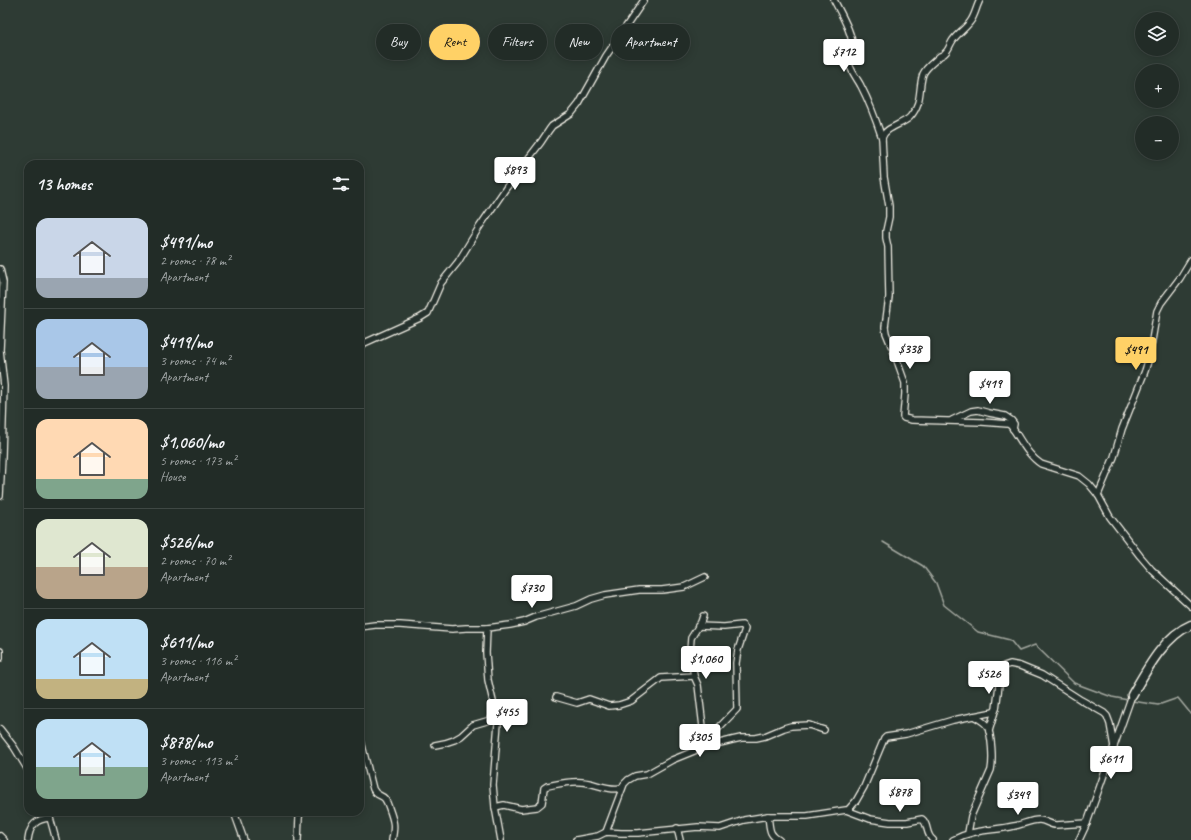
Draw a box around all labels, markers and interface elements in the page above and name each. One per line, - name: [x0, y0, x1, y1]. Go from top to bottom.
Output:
- map controls: [1135, 12, 1179, 160]
- button: layers: [1135, 12, 1179, 56]
- chip: Buy: [376, 24, 421, 60]
- chip: Rent: [429, 24, 480, 60]
- chip: Filters: [488, 24, 547, 60]
- chip: New: [555, 24, 603, 60]
- chip: Apartment: [611, 24, 690, 60]
- pin: $712: [820, 39, 868, 73]
- text: $712: [832, 44, 856, 60]
- button: +: [1135, 64, 1179, 108]
- button: −: [1135, 116, 1179, 160]
- pin: $893: [491, 157, 539, 191]
- text: $893: [503, 162, 527, 178]
- icon: filters: [330, 173, 352, 195]
- text: 13 homes: [36, 174, 92, 195]
- text: $491/mo: [160, 232, 212, 253]
- icon: home: [68, 234, 116, 282]
- text: 2 rooms · 78 m²: [160, 253, 230, 269]
- text: Apartment: [160, 269, 208, 285]
- text: $419/mo: [160, 332, 212, 353]
- icon: home: [68, 335, 116, 383]
- pin: $338: [886, 336, 934, 370]
- pin: $491: [1112, 337, 1160, 371]
- text: $338: [898, 341, 922, 357]
- text: $491: [1124, 342, 1148, 358]
- text: 3 rooms · 74 m²: [160, 353, 230, 369]
- text: Apartment: [160, 369, 208, 385]
- pin: $419: [966, 371, 1014, 405]
- text: $419: [978, 376, 1002, 392]
- text: $1,060/mo: [160, 432, 224, 453]
- icon: home: [68, 435, 116, 483]
- text: 5 rooms · 173 m²: [160, 453, 236, 469]
- text: House: [160, 469, 185, 485]
- text: $526/mo: [160, 532, 212, 553]
- icon: home: [68, 535, 116, 583]
- text: 2 rooms · 70 m²: [160, 553, 230, 569]
- text: Apartment: [160, 569, 208, 585]
- pin: $730: [508, 575, 556, 609]
- text: $730: [520, 580, 544, 596]
- text: $611/mo: [160, 632, 213, 653]
- icon: home: [68, 635, 116, 683]
- pin: $1,060: [673, 646, 739, 680]
- text: $1,060: [690, 651, 722, 667]
- text: 3 rooms · 116 m²: [160, 653, 236, 669]
- pin: $526: [965, 661, 1013, 695]
- text: $526: [977, 666, 1001, 682]
- text: Apartment: [160, 669, 208, 685]
- pin: $455: [483, 699, 531, 733]
- text: $455: [496, 704, 518, 720]
- pin: $305: [676, 724, 724, 758]
- text: $305: [688, 729, 712, 745]
- text: $878/mo: [160, 732, 212, 753]
- icon: home: [68, 735, 116, 783]
- pin: $611: [1087, 746, 1135, 780]
- text: $611: [1099, 751, 1123, 767]
- text: 3 rooms · 113 m²: [160, 753, 236, 769]
- text: Apartment: [160, 769, 208, 785]
- pin: $878: [876, 779, 924, 813]
- pin: $349: [994, 782, 1042, 816]
- text: $878: [888, 784, 912, 800]
- text: $349: [1006, 787, 1030, 803]

